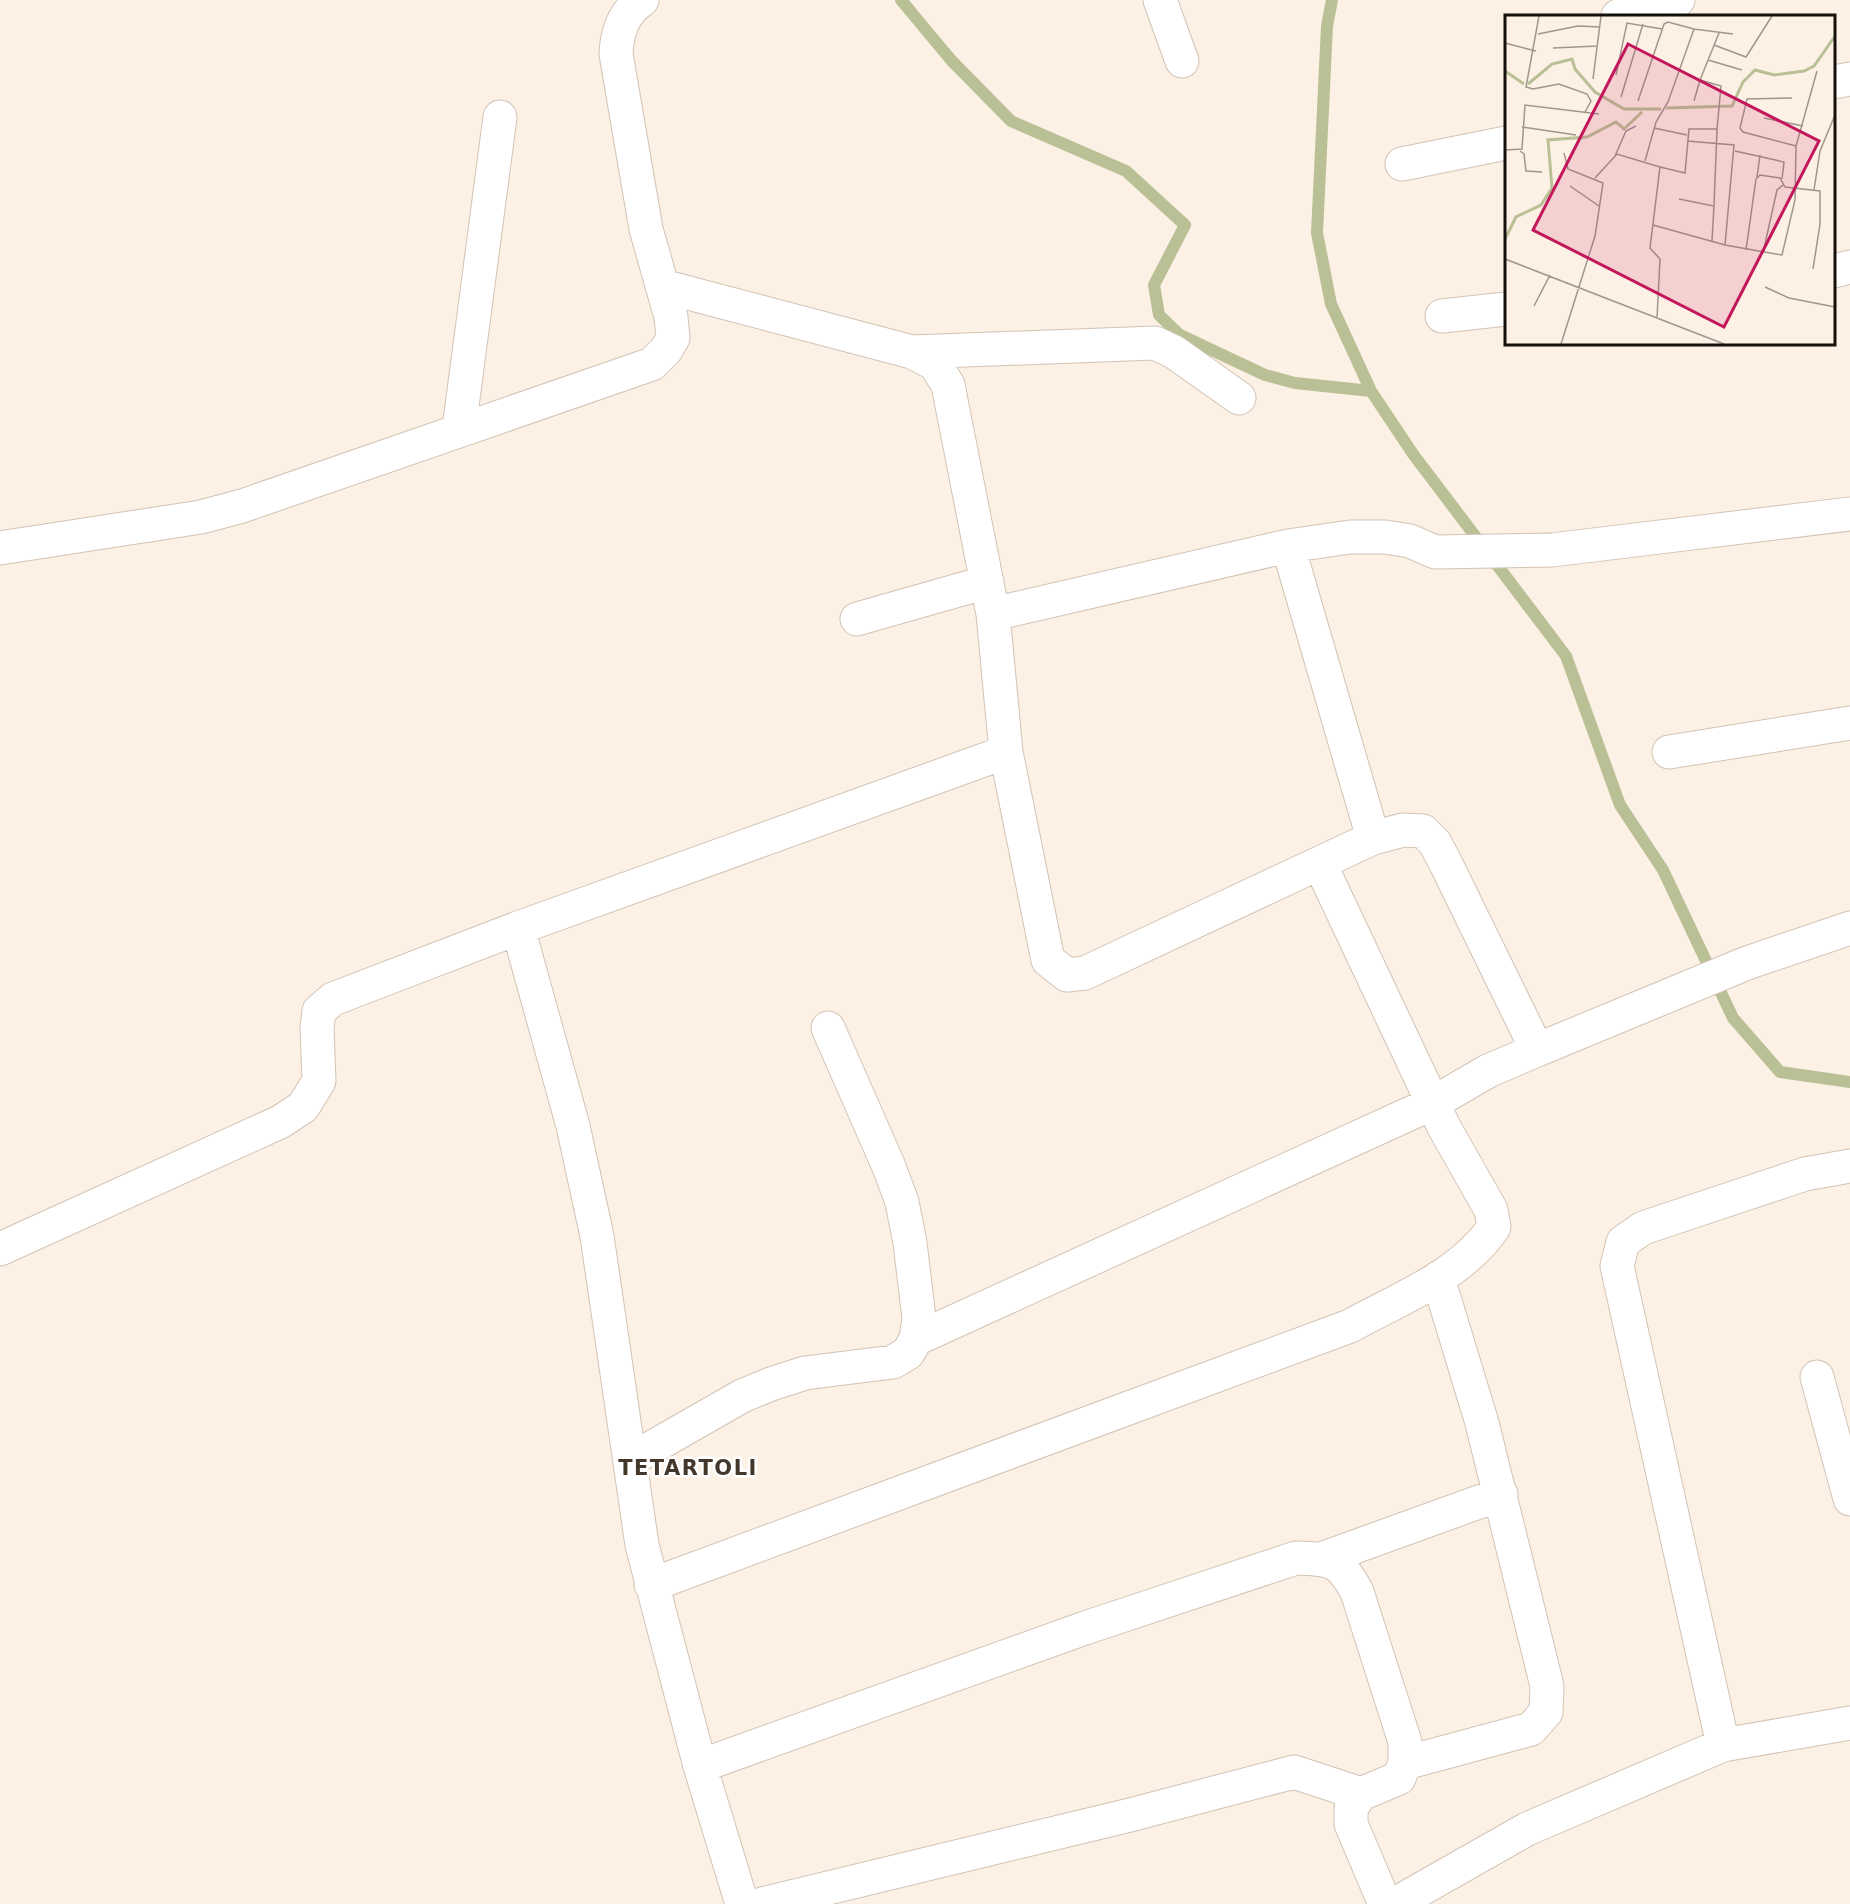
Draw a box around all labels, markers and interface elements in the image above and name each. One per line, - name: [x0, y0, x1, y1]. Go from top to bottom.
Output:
- inset map: [1505, 15, 1835, 345]
- district label: TETARTOLI: [618, 1456, 758, 1480]

